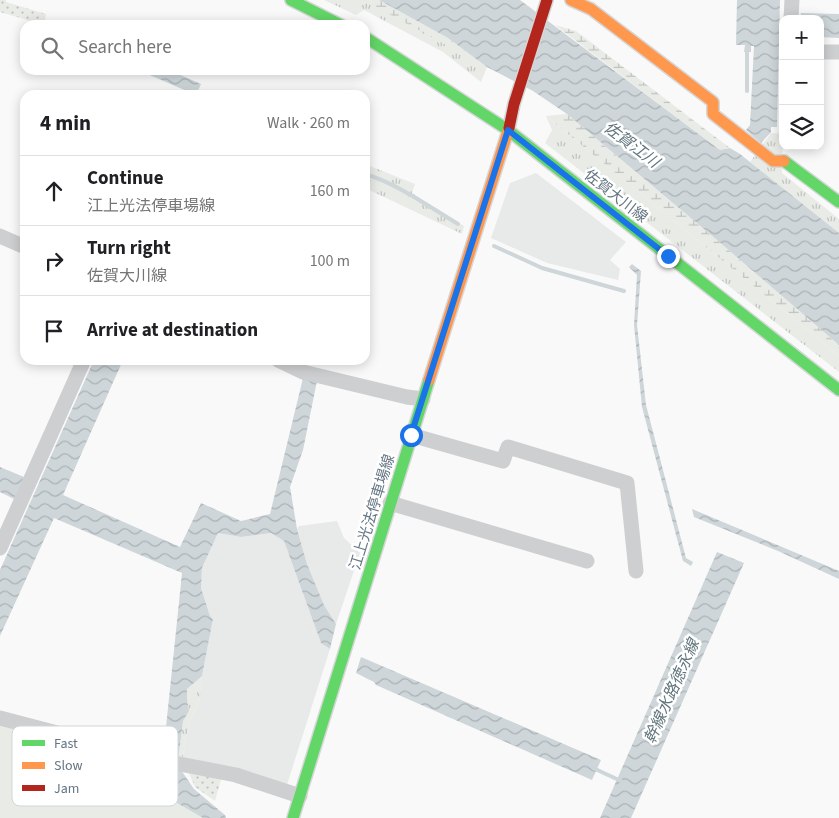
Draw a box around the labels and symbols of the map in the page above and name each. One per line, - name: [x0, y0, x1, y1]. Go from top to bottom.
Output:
- water label: 佐賀江川: [599, 117, 665, 174]
- street label: 佐賀大川線: [580, 165, 652, 228]
- route end: [657, 245, 680, 268]
- route start: [400, 424, 423, 447]
- street label: 江上光法停車場線: [345, 452, 400, 573]
- water label: 幹線水路徳永線: [639, 634, 706, 747]
- legend: [12, 726, 178, 806]
- text: Fast: [54, 734, 78, 754]
- text: Slow: [54, 756, 83, 776]
- text: Jam: [54, 779, 79, 799]

